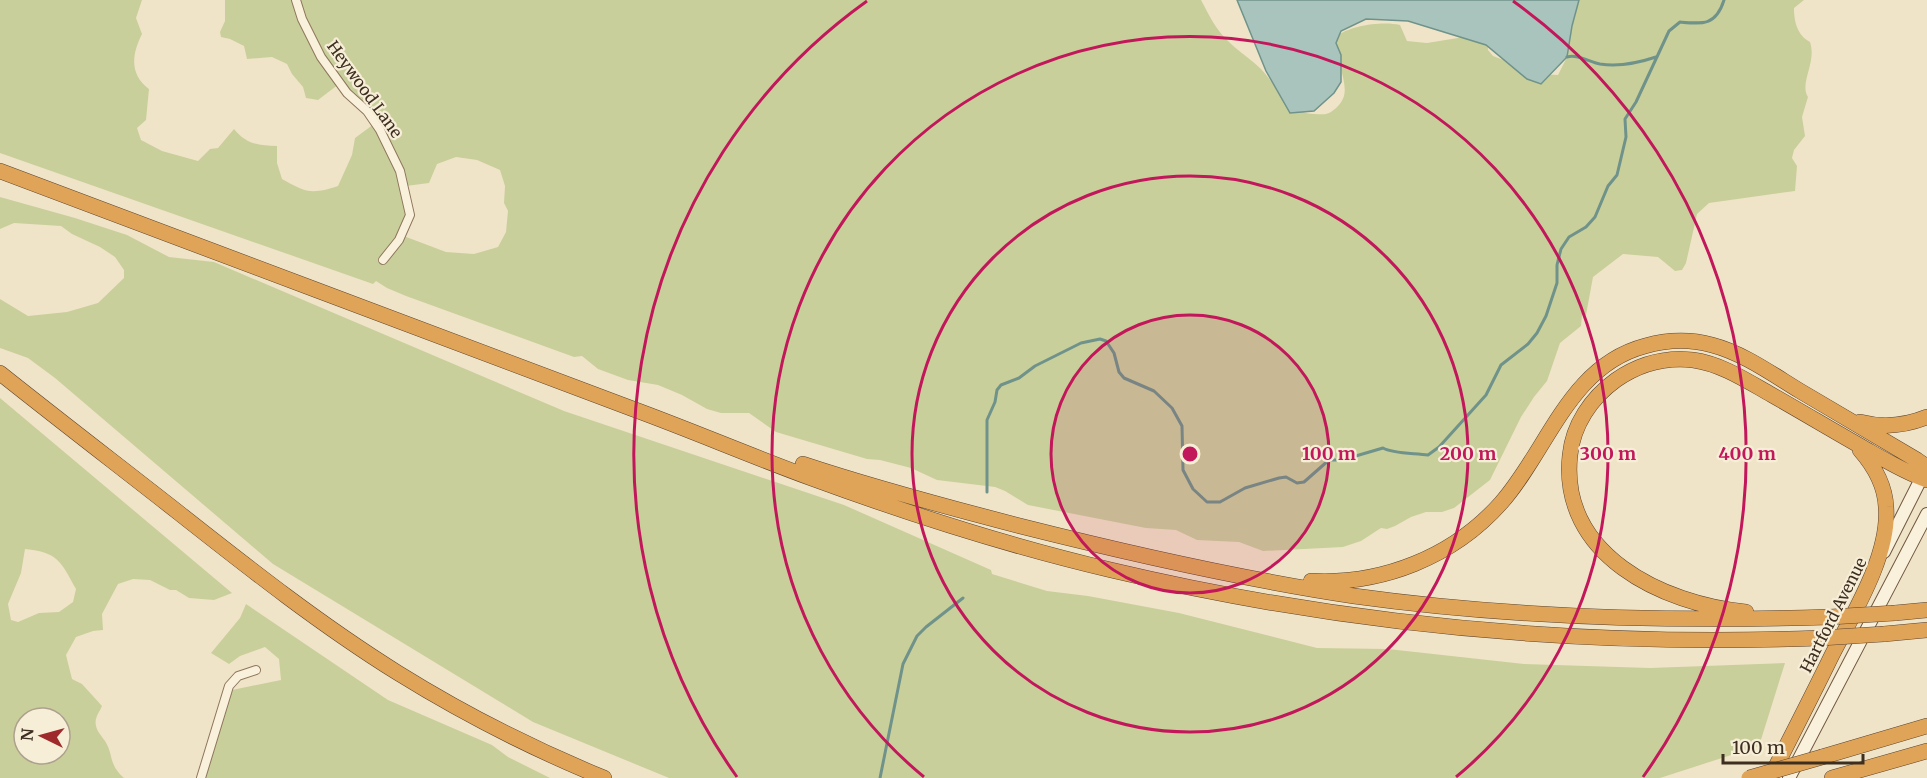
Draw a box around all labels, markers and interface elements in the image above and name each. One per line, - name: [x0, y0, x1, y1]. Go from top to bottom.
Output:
- street label: Heywood Lane: [323, 37, 407, 141]
- text: 100 m: [1302, 442, 1356, 465]
- text: 200 m: [1440, 442, 1496, 465]
- text: 300 m: [1580, 442, 1636, 465]
- text: 400 m: [1718, 442, 1776, 465]
- centre of rings: [1180, 444, 1200, 464]
- street label: Hartford Avenue: [1795, 554, 1871, 676]
- north arrow: [12, 706, 72, 766]
- text: N: [17, 727, 38, 742]
- scale bar: [1723, 727, 1862, 765]
- text: 100 m: [1732, 736, 1785, 759]

